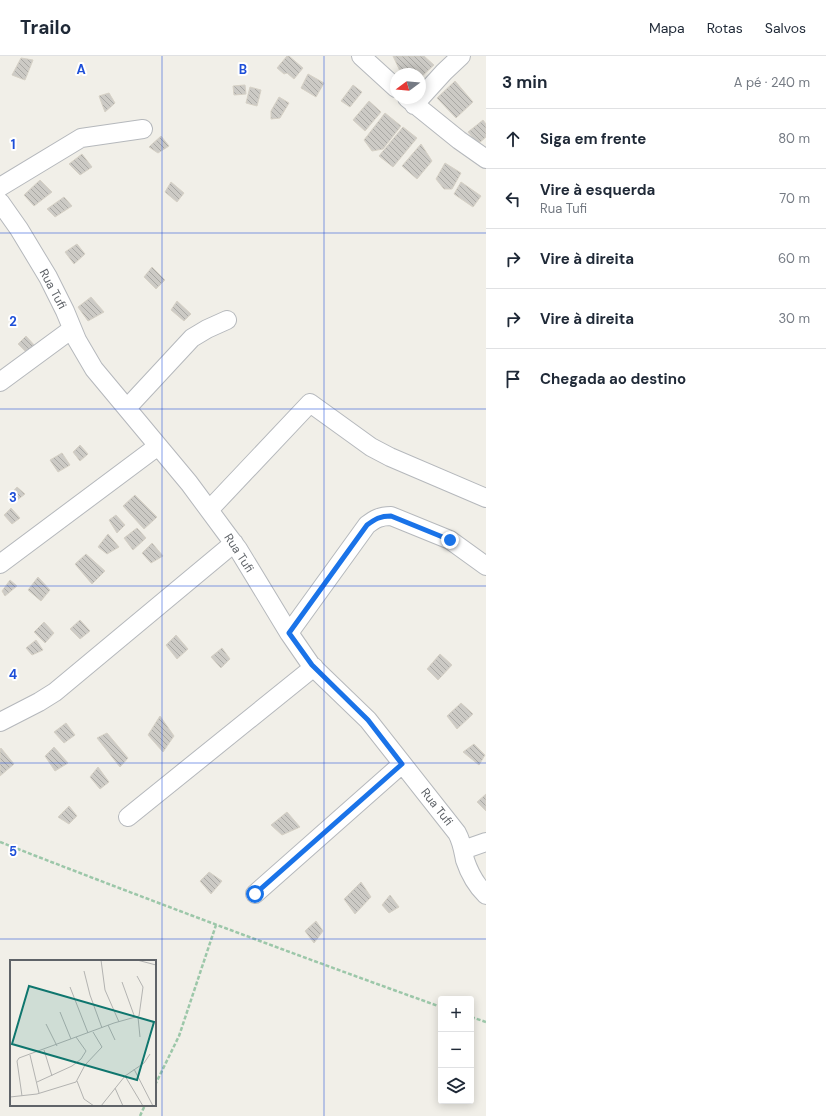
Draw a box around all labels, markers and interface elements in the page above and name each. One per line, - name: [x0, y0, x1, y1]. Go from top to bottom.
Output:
- text: Trailo: [20, 15, 71, 40]
- text: Mapa: [649, 19, 685, 37]
- text: Rotas: [707, 19, 743, 37]
- text: Salvos: [765, 19, 806, 37]
- text: A: [76, 61, 86, 78]
- text: B: [239, 61, 247, 78]
- north arrow: [390, 68, 426, 104]
- text: 3 min: [502, 71, 547, 93]
- text: A pé · 240 m: [734, 74, 810, 91]
- icon: ahead: [502, 128, 524, 150]
- text: Siga em frente: [540, 129, 646, 149]
- text: 80 m: [778, 130, 810, 147]
- text: 1: [11, 136, 15, 153]
- text: Vire à esquerda: [540, 180, 655, 200]
- icon: left: [502, 188, 524, 210]
- text: 70 m: [779, 190, 810, 207]
- text: Rua Tufi: [540, 200, 587, 217]
- icon: right: [502, 248, 524, 270]
- text: Vire à direita: [540, 249, 634, 269]
- text: 60 m: [778, 250, 810, 267]
- street label: Rua Tufi: [36, 266, 70, 312]
- icon: right: [502, 308, 524, 330]
- text: Vire à direita: [540, 309, 634, 329]
- text: 30 m: [778, 310, 810, 327]
- text: 2: [9, 313, 17, 330]
- icon: arrive: [502, 368, 524, 390]
- text: Chegada ao destino: [540, 369, 686, 389]
- text: 3: [9, 489, 17, 506]
- street label: Rua Tufi: [220, 530, 258, 576]
- route end: [441, 531, 459, 549]
- text: 4: [9, 666, 17, 683]
- street label: Rua Tufi: [417, 785, 457, 829]
- text: 5: [9, 843, 17, 860]
- route start: [246, 885, 264, 903]
- inset map: [10, 960, 156, 1106]
- map controls: [438, 996, 474, 1104]
- button: +: [438, 996, 474, 1032]
- button: −: [438, 1032, 474, 1068]
- button: layers: [438, 1068, 474, 1104]

